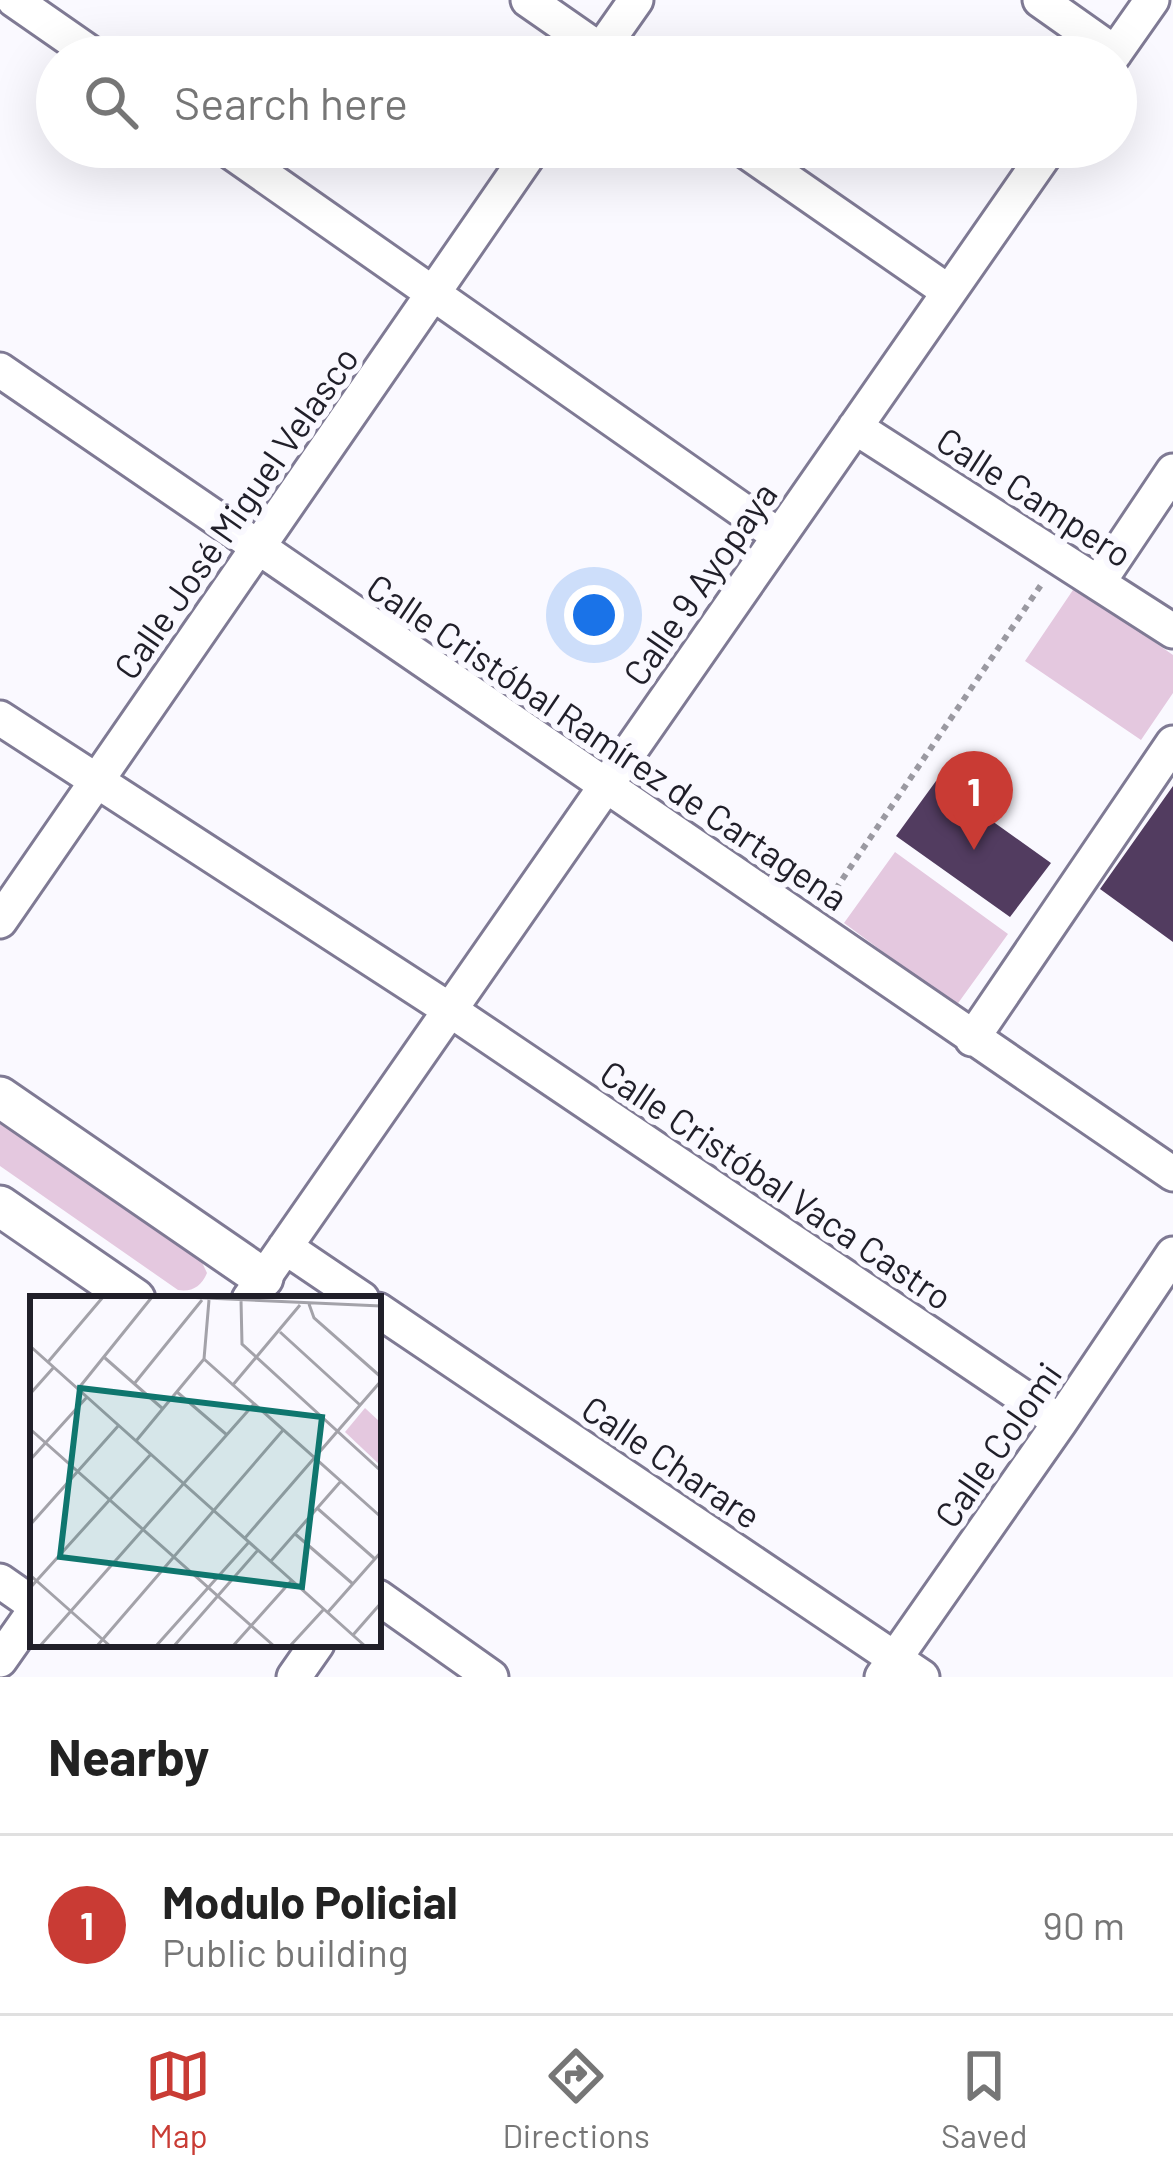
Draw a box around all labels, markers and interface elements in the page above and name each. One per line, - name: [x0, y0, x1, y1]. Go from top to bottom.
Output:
- search box: [36, 36, 1137, 168]
- icon: search: [78, 69, 144, 135]
- text: Search here: [174, 75, 408, 129]
- street label: Calle José Miguel Velasco: [104, 337, 366, 687]
- street label: Calle Campero: [929, 417, 1141, 575]
- street label: Calle 9 Ayopaya: [613, 473, 785, 693]
- street label: Calle Cristóbal Ramírez de Cartagena: [360, 564, 856, 918]
- your location: [564, 585, 624, 645]
- pin: 1: [935, 751, 1013, 850]
- street label: Calle Cristóbal Vaca Castro: [593, 1050, 961, 1318]
- inset map: [30, 1296, 381, 1647]
- street label: Calle Colomi: [925, 1353, 1069, 1535]
- street label: Calle Charare: [575, 1386, 769, 1536]
- text: Nearby: [48, 1725, 209, 1786]
- text: Modulo Policial: [162, 1874, 458, 1928]
- text: 1: [80, 1901, 94, 1948]
- text: 90 m: [1043, 1901, 1125, 1948]
- text: Public building: [162, 1928, 409, 1975]
- tab: Map: [145, 2043, 211, 2155]
- tab: Directions: [502, 2043, 650, 2155]
- tab: Saved: [941, 2043, 1028, 2155]

